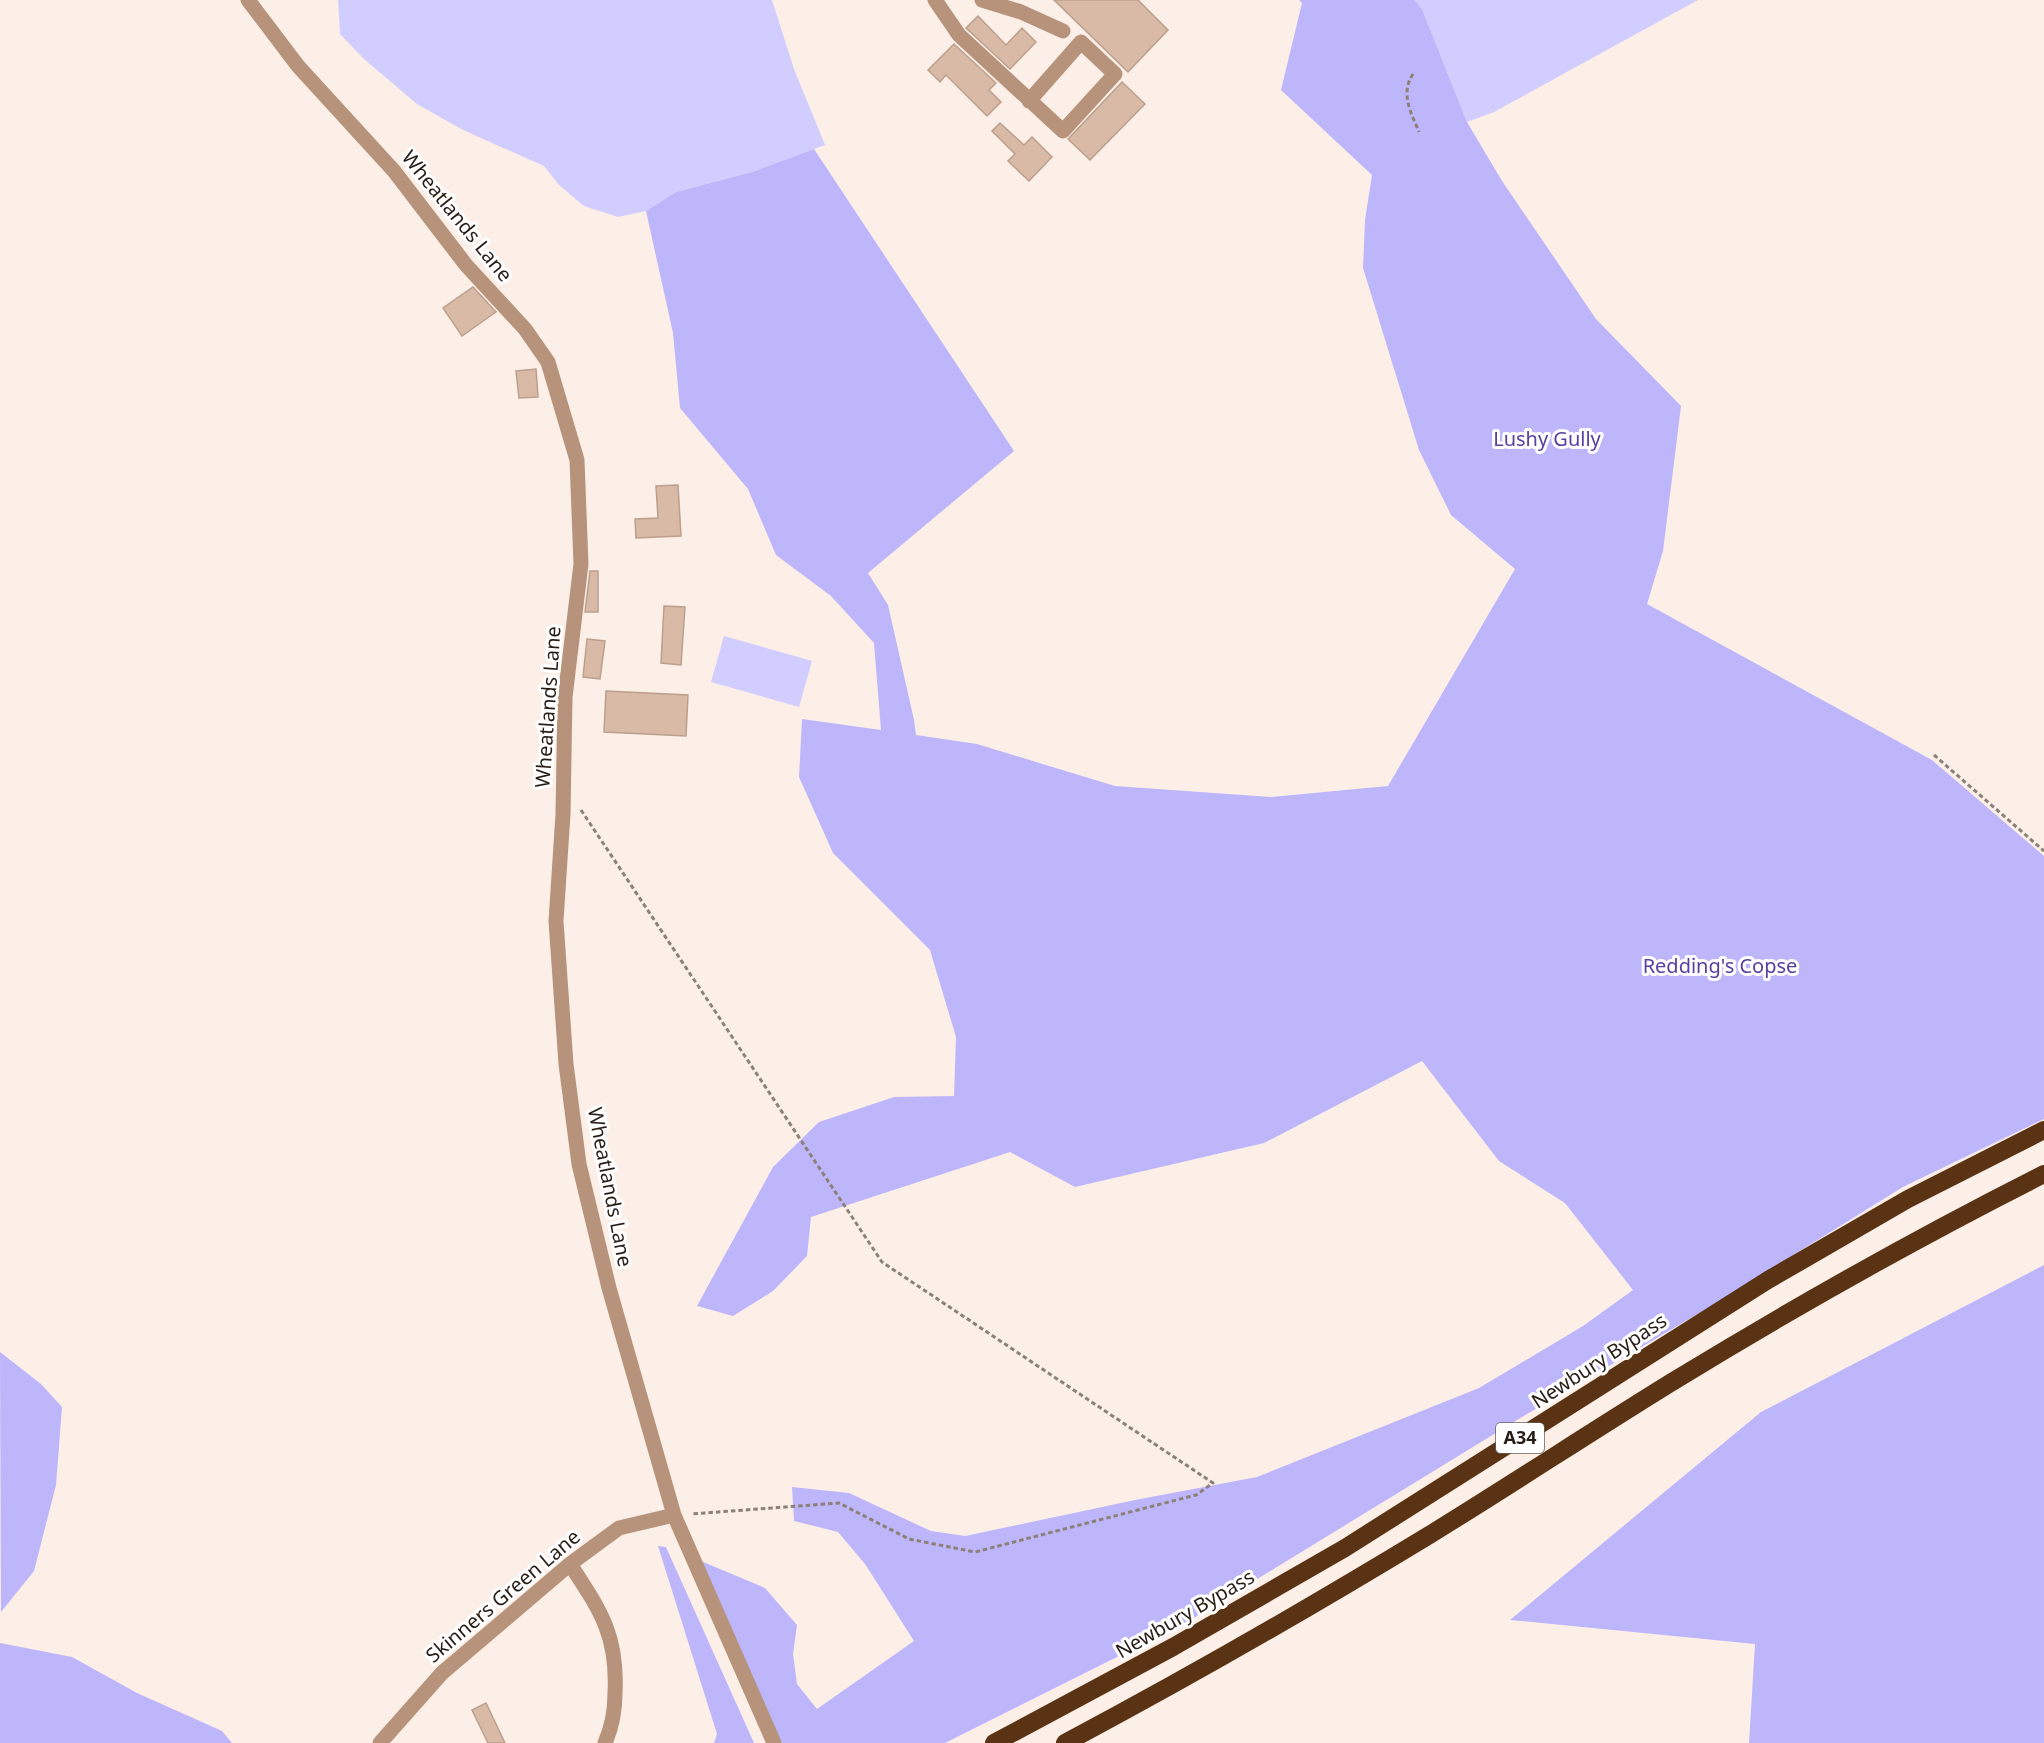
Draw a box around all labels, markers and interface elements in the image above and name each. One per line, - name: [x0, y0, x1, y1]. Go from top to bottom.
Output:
- street label: Wheatlands Lane: [396, 144, 519, 287]
- park label: Lushy Gully: [1493, 425, 1602, 452]
- street label: Wheatlands Lane: [528, 625, 567, 789]
- park label: Redding's Copse: [1643, 952, 1797, 979]
- street label: Wheatlands Lane: [582, 1105, 639, 1269]
- street label: Newbury Bypass: [1526, 1307, 1671, 1414]
- road number: A34: [1496, 1423, 1544, 1453]
- street label: Skinners Green Lane: [420, 1523, 586, 1668]
- street label: Newbury Bypass: [1110, 1563, 1259, 1664]

